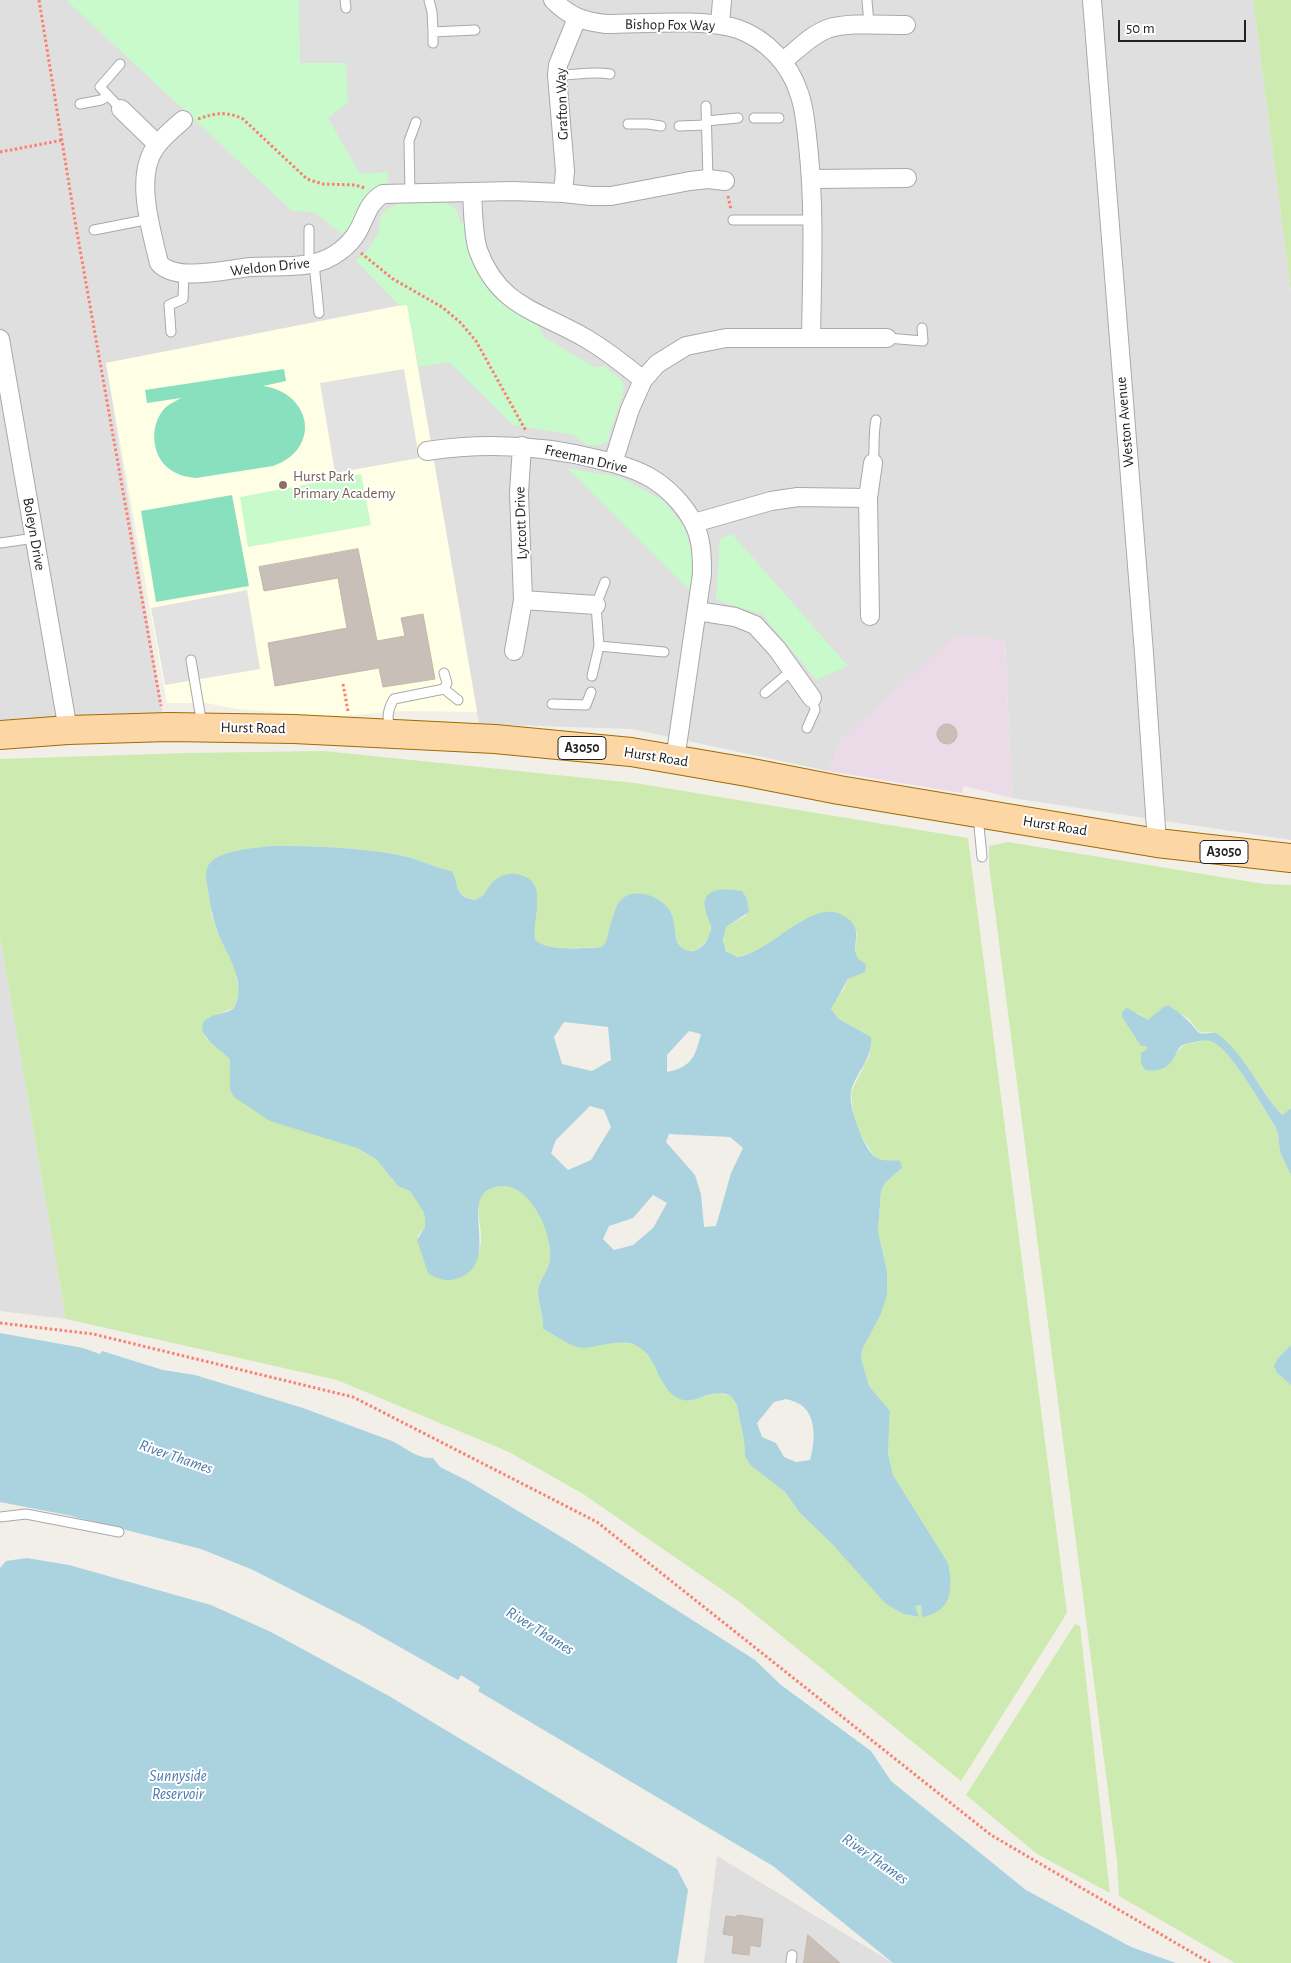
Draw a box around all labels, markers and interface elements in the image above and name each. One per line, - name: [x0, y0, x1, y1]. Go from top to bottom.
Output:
- scale bar: [1121, 10, 1248, 42]
- street label: Bishop Fox Way: [625, 15, 715, 35]
- text: 50 m: [1126, 21, 1155, 36]
- street label: Grafton Way: [552, 67, 572, 141]
- street label: Weldon Drive: [229, 254, 311, 280]
- street label: Weston Avenue: [1112, 376, 1138, 468]
- street label: Freeman Drive: [543, 441, 629, 477]
- place label: Hurst Park Primary Academy: [293, 467, 395, 502]
- marker: Hurst Park Primary Academy: [277, 479, 289, 491]
- street label: Lytcott Drive: [511, 486, 531, 560]
- street label: Boleyn Drive: [19, 496, 49, 572]
- street label: Hurst Road: [220, 718, 286, 738]
- road number: A3050: [558, 736, 606, 760]
- street label: Hurst Road: [622, 743, 690, 771]
- street label: Hurst Road: [1021, 812, 1089, 840]
- road number: A3050: [1200, 840, 1248, 864]
- water label: River Thames: [137, 1435, 215, 1479]
- water label: River Thames: [503, 1603, 577, 1659]
- water label: Sunnyside Reservoir: [149, 1766, 207, 1804]
- water label: River Thames: [838, 1829, 912, 1889]

